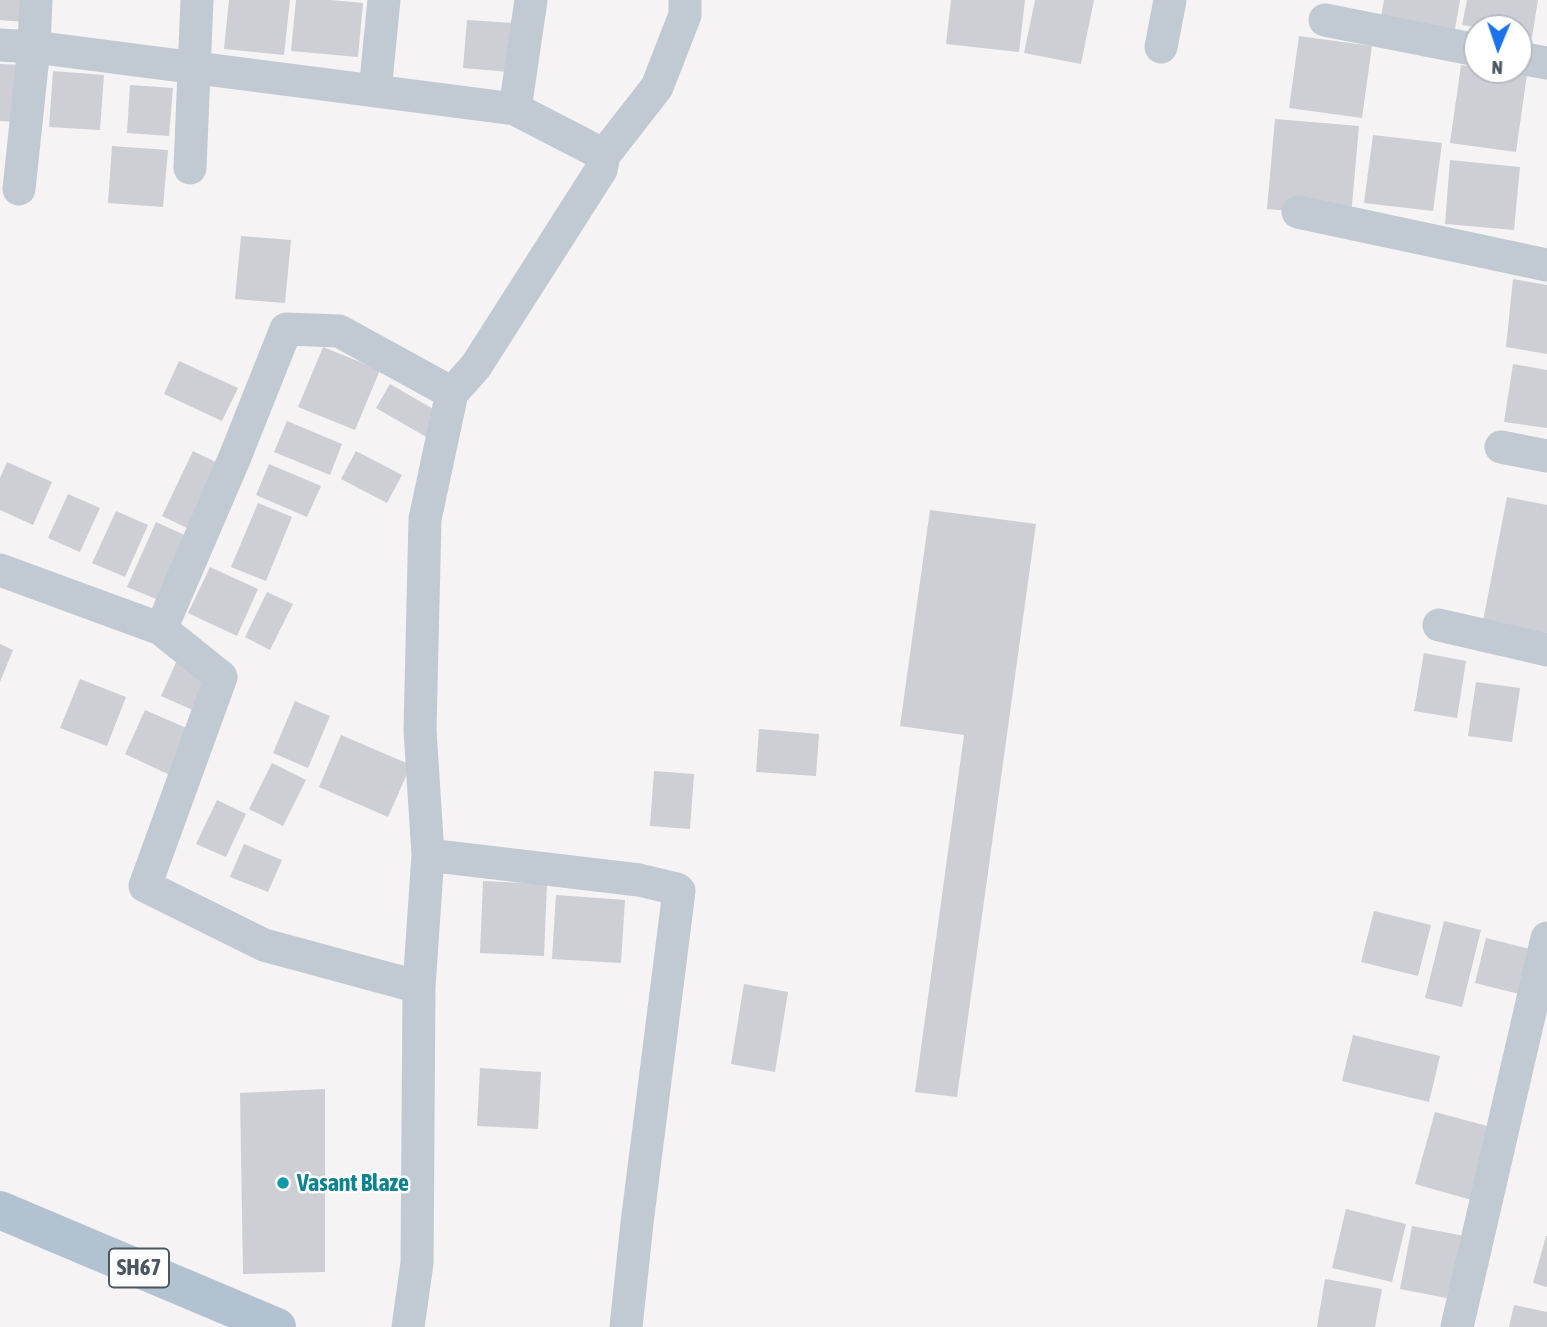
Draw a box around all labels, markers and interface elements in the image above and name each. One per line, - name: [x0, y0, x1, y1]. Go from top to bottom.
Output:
- north arrow: [1463, 14, 1533, 84]
- text: N: [1491, 57, 1503, 79]
- place label: Vasant Blaze: [297, 1169, 409, 1197]
- marker: Vasant Blaze: [275, 1175, 291, 1191]
- road number: SH67: [109, 1248, 169, 1288]

